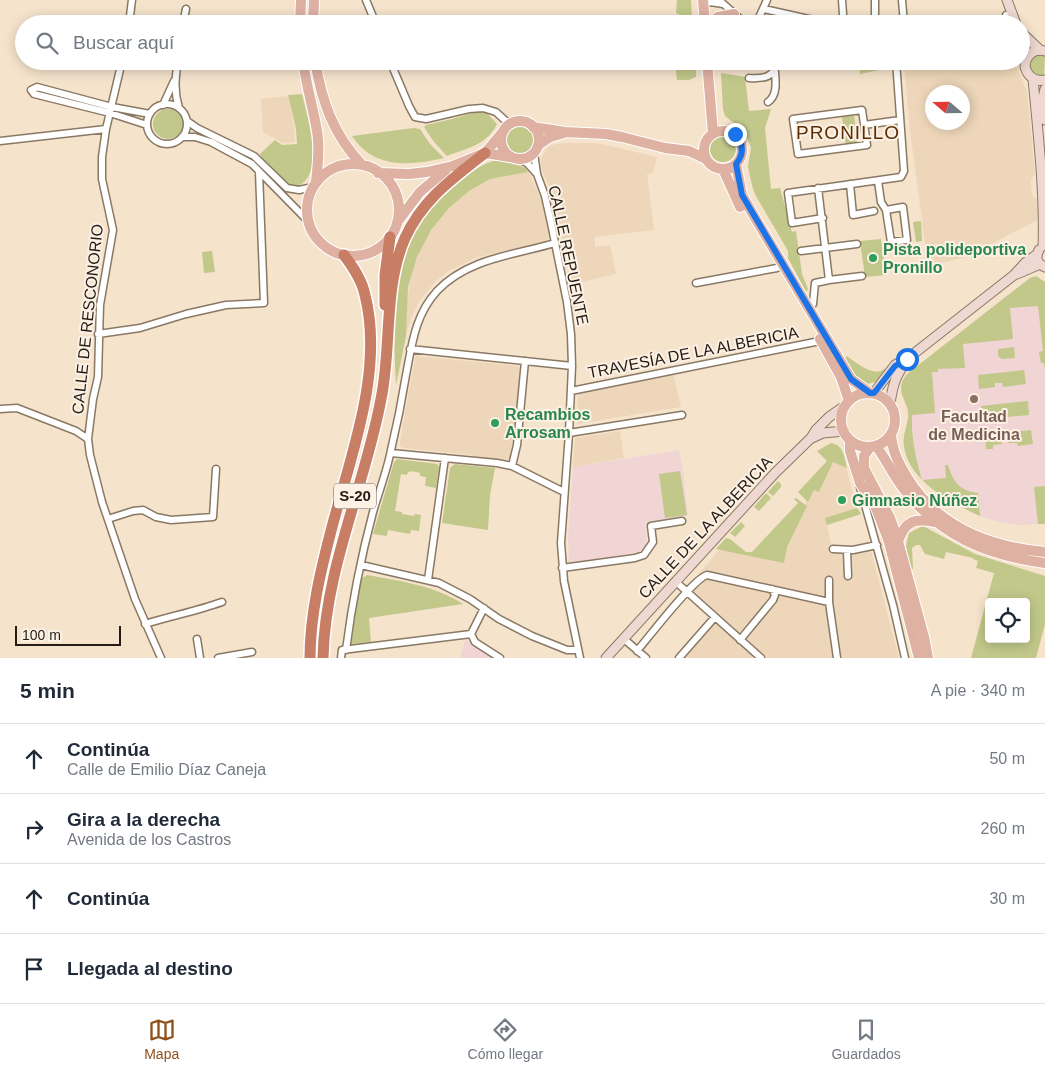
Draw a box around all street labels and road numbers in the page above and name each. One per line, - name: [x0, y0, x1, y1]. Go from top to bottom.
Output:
- street label: CALLE REPUENTE: [545, 184, 592, 326]
- street label: CALLE DE RESCONORIO: [69, 223, 106, 415]
- street label: TRAVESÍA DE LA ALBERICIA: [586, 323, 800, 381]
- street label: CALLE DE LA ALBERICIA: [635, 453, 776, 602]
- road number: S-20: [334, 484, 376, 508]

